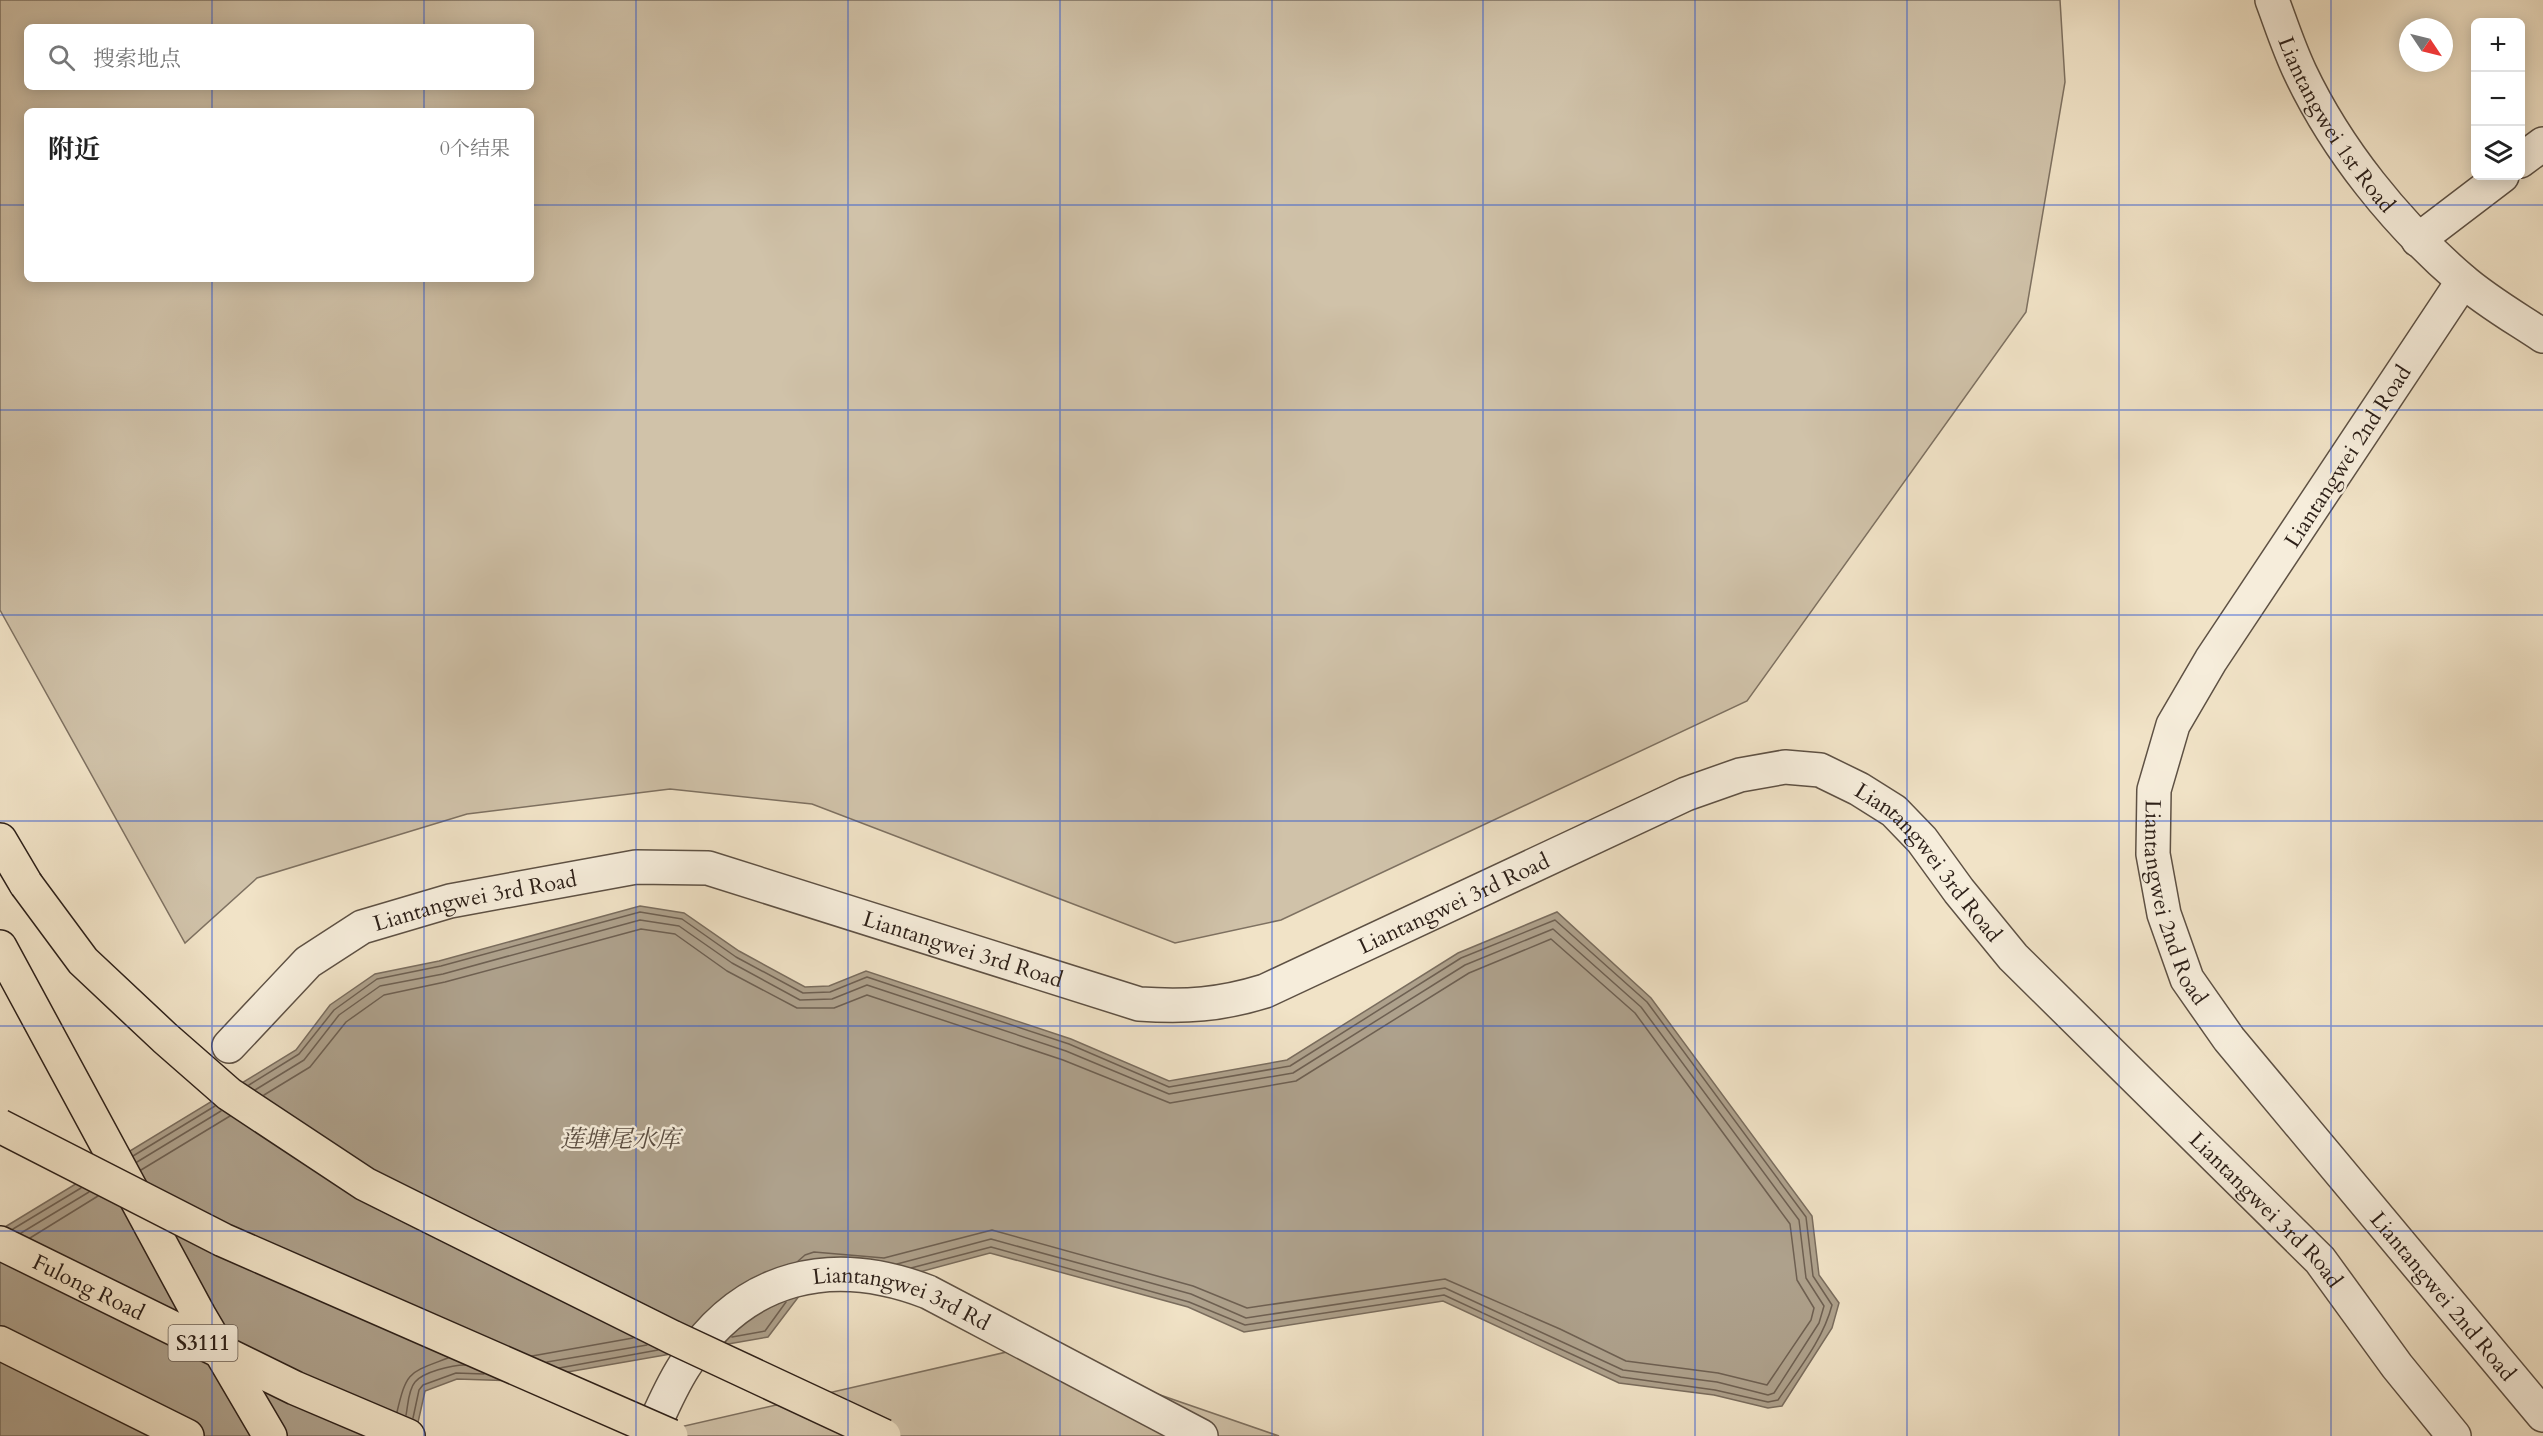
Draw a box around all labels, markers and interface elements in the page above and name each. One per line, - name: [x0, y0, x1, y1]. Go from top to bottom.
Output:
- north arrow: [2399, 18, 2453, 72]
- map controls: [2471, 18, 2525, 180]
- button: +: [2471, 18, 2525, 72]
- search box: [24, 24, 534, 90]
- street label: Liantangwei 1st Road: [2271, 32, 2402, 220]
- icon: search: [45, 41, 78, 74]
- text: 搜索地点: [93, 44, 181, 74]
- button: −: [2471, 72, 2525, 126]
- button: layers: [2471, 126, 2525, 180]
- text: 附近: [48, 132, 100, 167]
- text: 0个结果: [440, 135, 510, 162]
- street label: Liantangwei 2nd Road: [2277, 359, 2418, 554]
- street label: Liantangwei 3rd Road: [1849, 776, 2009, 949]
- street label: Liantangwei 2nd Road: [2137, 799, 2215, 1011]
- street label: Liantangwei 3rd Road: [1353, 846, 1555, 961]
- street label: Liantangwei 3rd Road: [370, 864, 580, 939]
- street label: Liantangwei 3rd Road: [859, 904, 1067, 995]
- water label: 莲塘尾水库: [560, 1123, 684, 1156]
- street label: Liantangwei 3rd Road: [2182, 1125, 2349, 1294]
- street label: Liantangwei 2nd Road: [2363, 1205, 2523, 1388]
- street label: Fulong Road: [27, 1247, 150, 1328]
- street label: Liantangwei 3rd Rd: [811, 1260, 995, 1338]
- road number: S3111: [168, 1325, 238, 1361]

